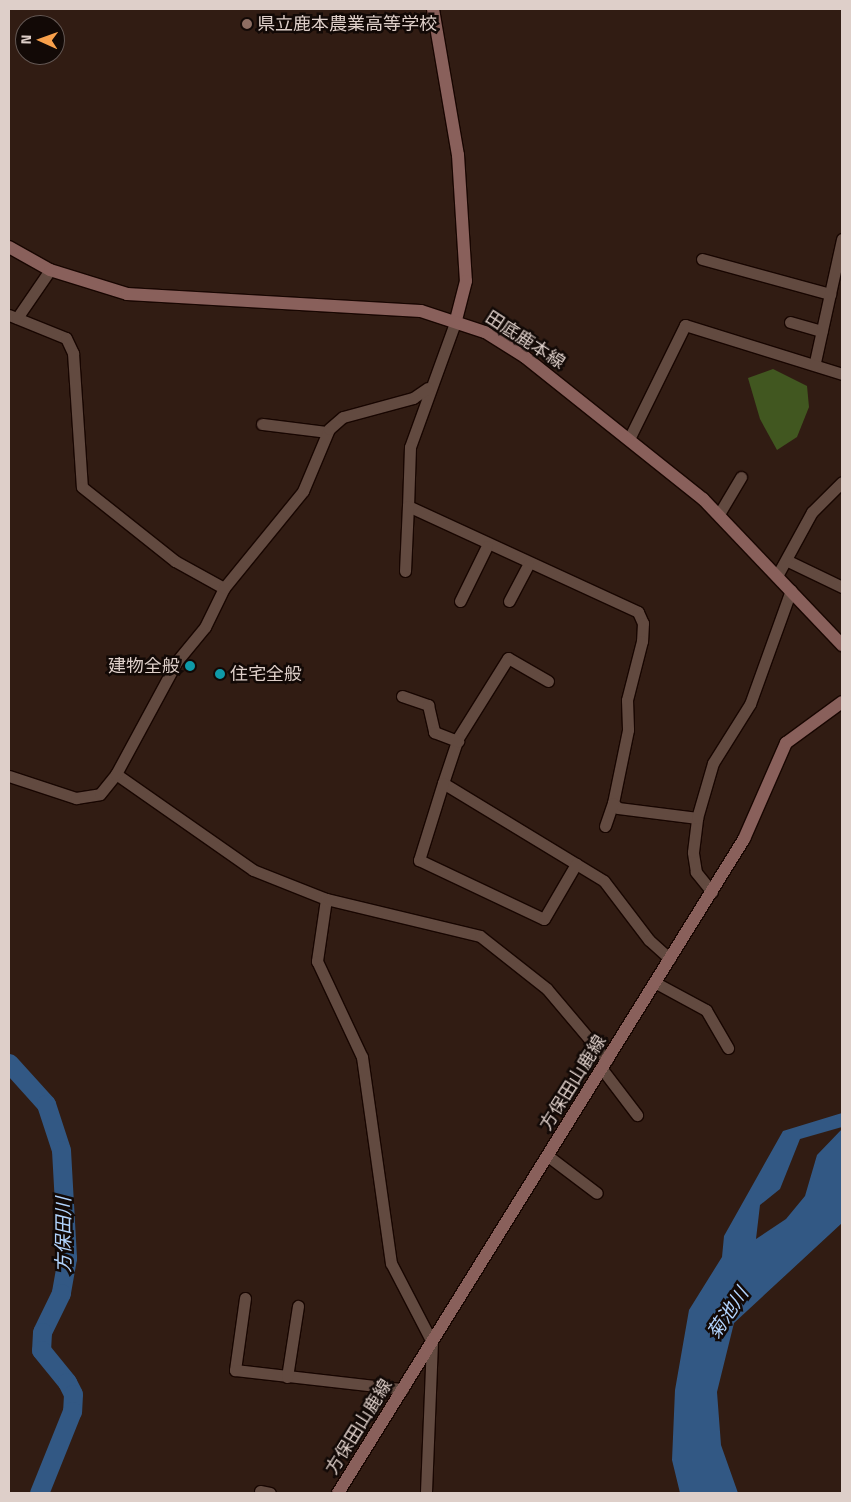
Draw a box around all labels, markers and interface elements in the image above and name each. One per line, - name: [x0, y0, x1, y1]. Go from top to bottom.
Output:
- place label: 県立鹿本農業高等学校: [257, 13, 437, 35]
- north arrow: [15, 15, 65, 65]
- marker: 県立鹿本農業高等学校: [241, 18, 253, 30]
- text: N: [15, 34, 36, 45]
- street label: 田底鹿本線: [481, 306, 569, 374]
- place label: 建物全般: [108, 655, 180, 677]
- marker: 建物全般: [184, 660, 196, 672]
- place label: 住宅全般: [230, 663, 302, 685]
- marker: 住宅全般: [214, 668, 226, 680]
- street label: 方保田山鹿線: [535, 1031, 611, 1135]
- water label: 方保田川: [52, 1197, 74, 1273]
- water label: 菊池川: [702, 1283, 752, 1343]
- street label: 方保田山鹿線: [321, 1375, 397, 1479]

